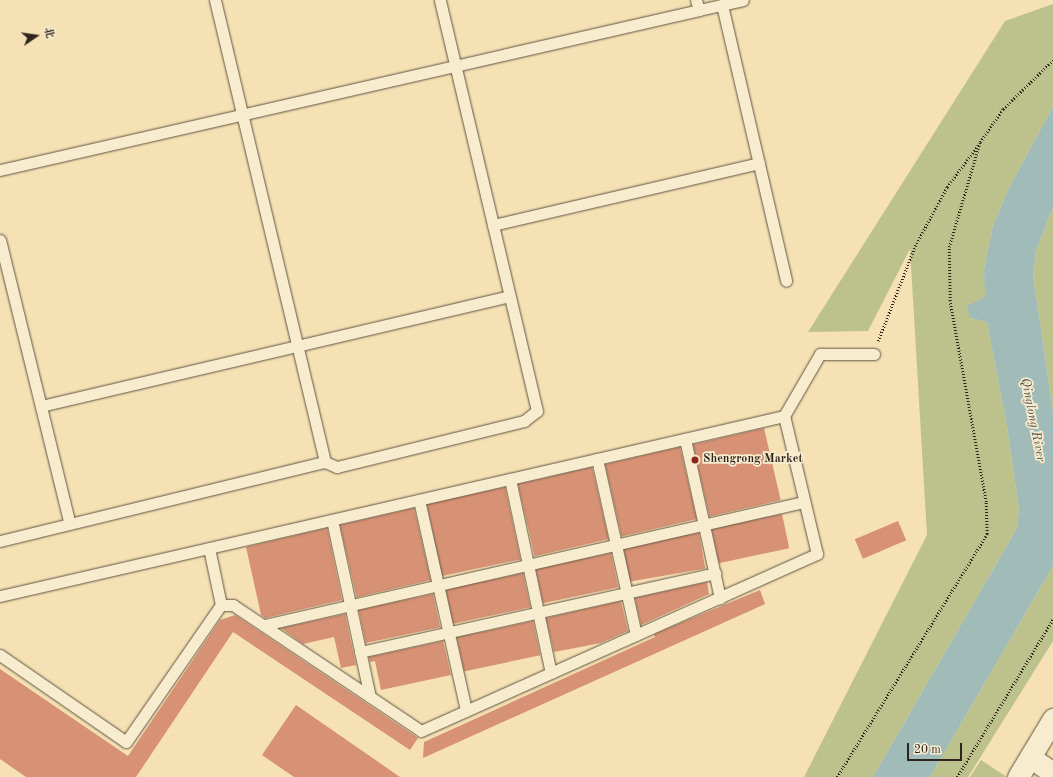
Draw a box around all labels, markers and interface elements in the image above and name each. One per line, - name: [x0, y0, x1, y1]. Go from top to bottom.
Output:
- north arrow: [16, 16, 56, 56]
- text: 北: [42, 27, 55, 40]
- water label: Qinglong River: [1016, 377, 1048, 463]
- place label: Shengrong Market: [703, 453, 803, 467]
- marker: Shengrong Market: [690, 455, 700, 465]
- scale bar: [909, 735, 964, 761]
- text: 20 m: [914, 744, 941, 756]

